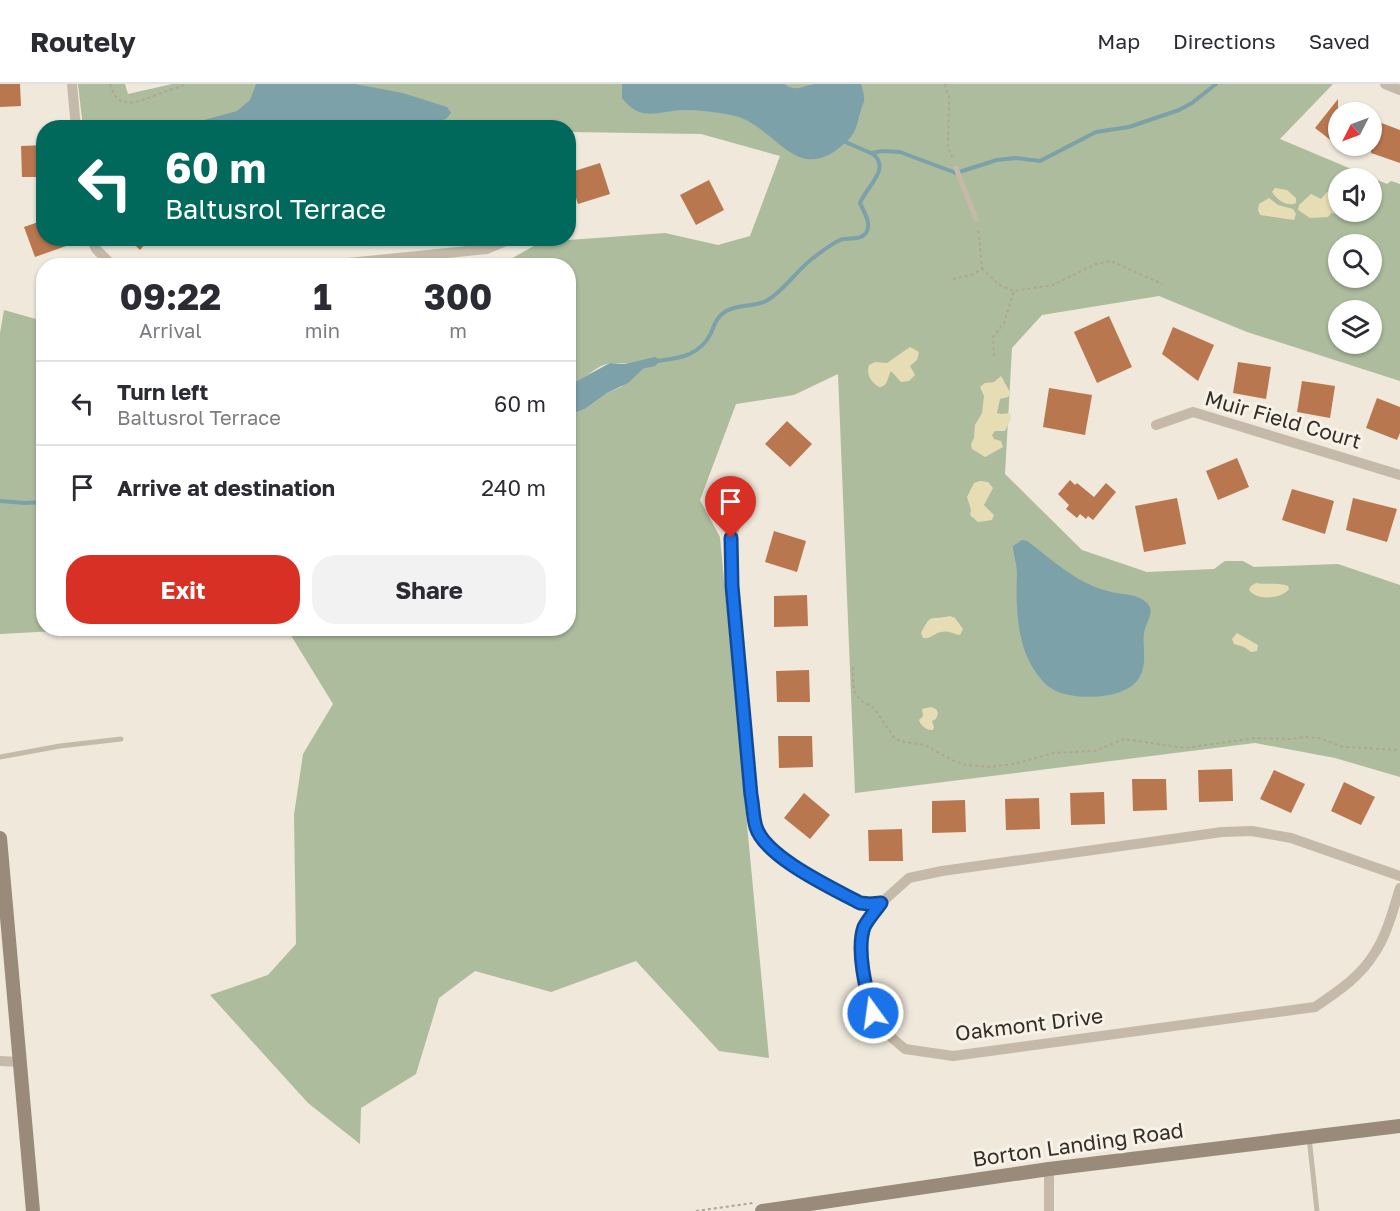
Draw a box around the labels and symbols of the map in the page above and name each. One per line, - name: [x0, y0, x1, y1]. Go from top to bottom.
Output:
- north arrow: [1328, 102, 1382, 156]
- street label: Muir Field Court: [1202, 384, 1364, 454]
- pin: [705, 476, 756, 538]
- position arrow: [841, 981, 905, 1045]
- street label: Oakmont Drive: [953, 1002, 1104, 1046]
- street label: Borton Landing Road: [971, 1116, 1185, 1172]

